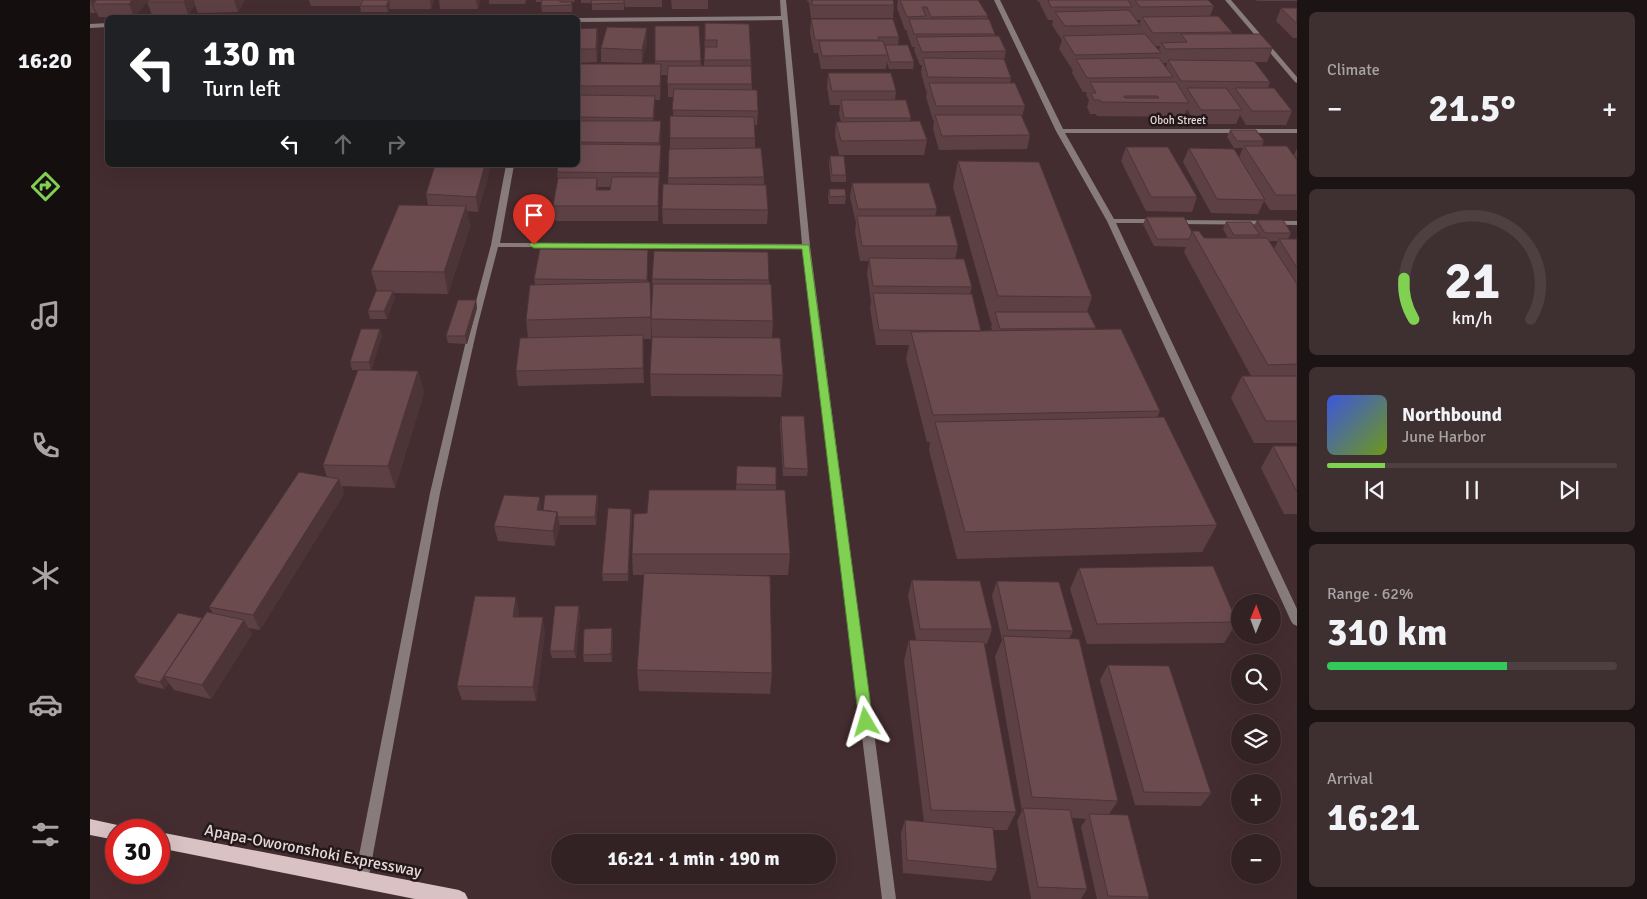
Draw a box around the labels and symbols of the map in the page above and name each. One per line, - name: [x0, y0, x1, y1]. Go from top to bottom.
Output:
- street label: Oboh Street: [1150, 114, 1206, 127]
- pin: [513, 194, 555, 245]
- north arrow: [1231, 594, 1281, 644]
- position arrow: [839, 695, 891, 747]
- speed limit sign: 30: [105, 819, 170, 884]
- street label: Apapa-Oworonshoki Expressway: [203, 820, 424, 882]

